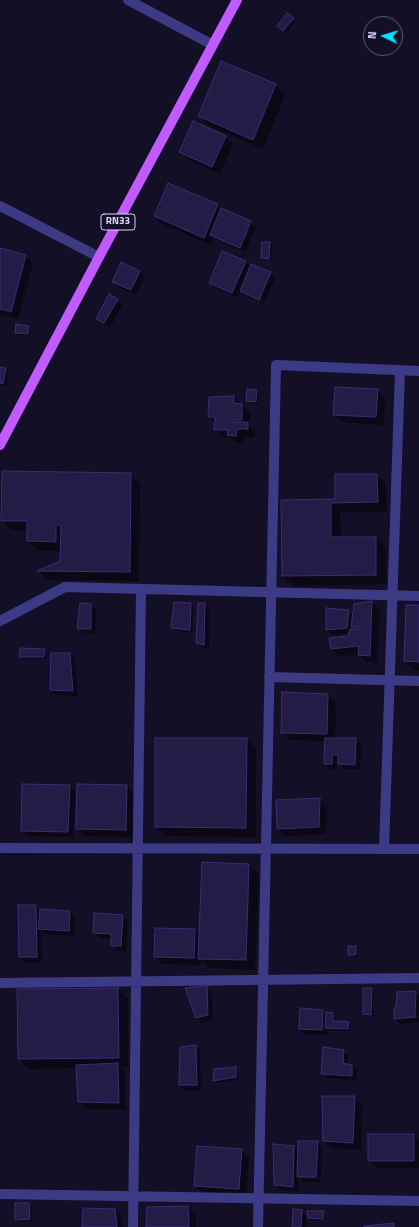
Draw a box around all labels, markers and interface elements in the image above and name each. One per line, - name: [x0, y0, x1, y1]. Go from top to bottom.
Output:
- north arrow: [363, 16, 403, 56]
- text: N: [364, 31, 380, 40]
- road number: RN33: [101, 214, 135, 230]

